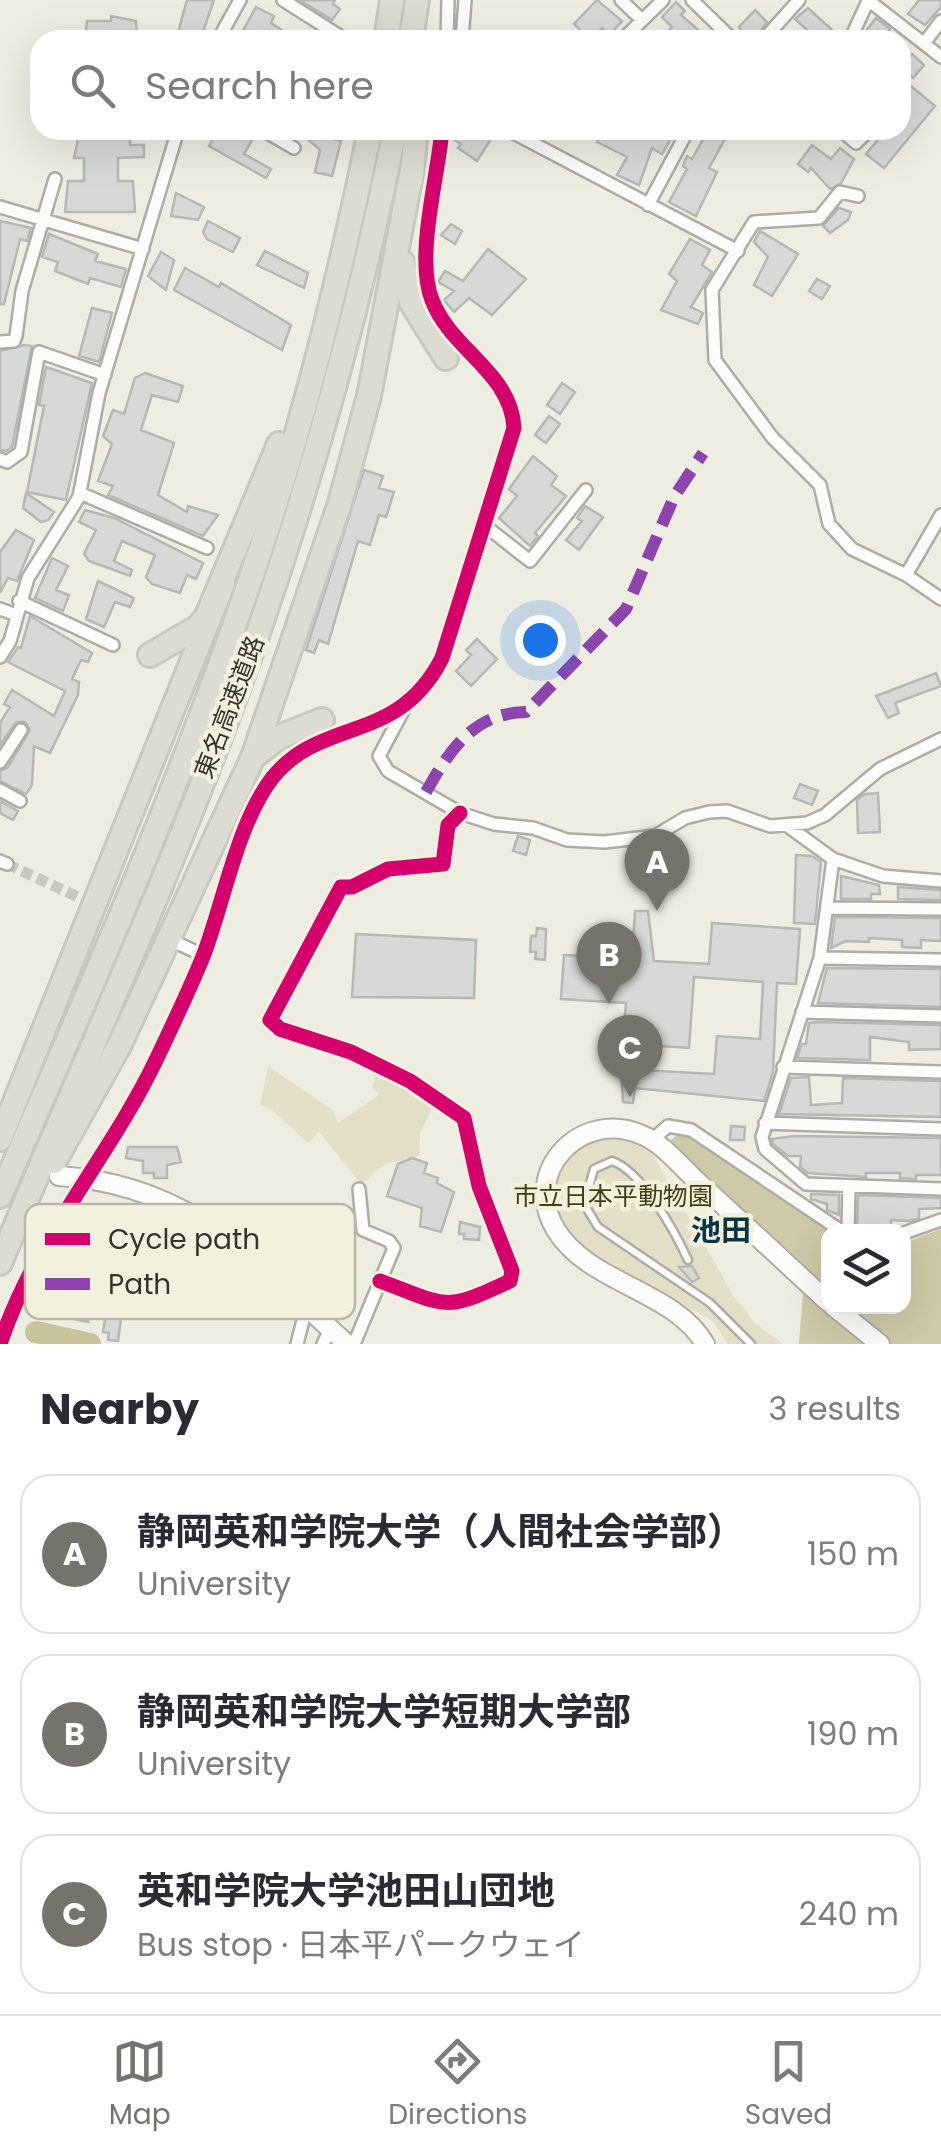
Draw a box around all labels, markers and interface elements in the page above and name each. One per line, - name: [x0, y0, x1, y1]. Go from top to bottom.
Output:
- search box: [30, 30, 911, 140]
- icon: search: [65, 58, 120, 113]
- text: Search here: [145, 59, 374, 112]
- your location: [515, 615, 566, 666]
- street label: 東名高速道路: [186, 631, 273, 783]
- pin: A: [624, 828, 690, 911]
- pin: B: [576, 922, 642, 1004]
- pin: C: [598, 1014, 662, 1097]
- park label: 市立日本平動物園: [513, 1179, 713, 1214]
- legend: [25, 1204, 355, 1319]
- district label: 池田: [691, 1209, 751, 1252]
- text: Cycle path: [108, 1220, 260, 1259]
- map controls: [821, 1224, 911, 1314]
- button: layers: [821, 1224, 911, 1314]
- text: Path: [108, 1265, 171, 1304]
- text: Nearby: [40, 1380, 199, 1439]
- text: 3 results: [768, 1386, 901, 1431]
- text: 静岡英和学院大学（人間社会学部）: [137, 1505, 745, 1558]
- text: A: [63, 1531, 86, 1576]
- text: 150 m: [807, 1531, 899, 1576]
- text: University: [137, 1561, 291, 1606]
- text: 静岡英和学院大学短期大学部: [137, 1685, 631, 1738]
- text: B: [64, 1711, 85, 1756]
- text: 190 m: [807, 1711, 899, 1756]
- text: University: [137, 1741, 291, 1786]
- text: 英和学院大学池田山団地: [137, 1864, 555, 1917]
- text: C: [62, 1891, 87, 1936]
- text: 240 m: [799, 1891, 899, 1936]
- text: Bus stop · 日本平パークウェイ: [137, 1922, 585, 1967]
- tab: Map: [109, 2034, 171, 2136]
- tab: Directions: [388, 2034, 527, 2136]
- tab: Saved: [745, 2034, 832, 2136]

